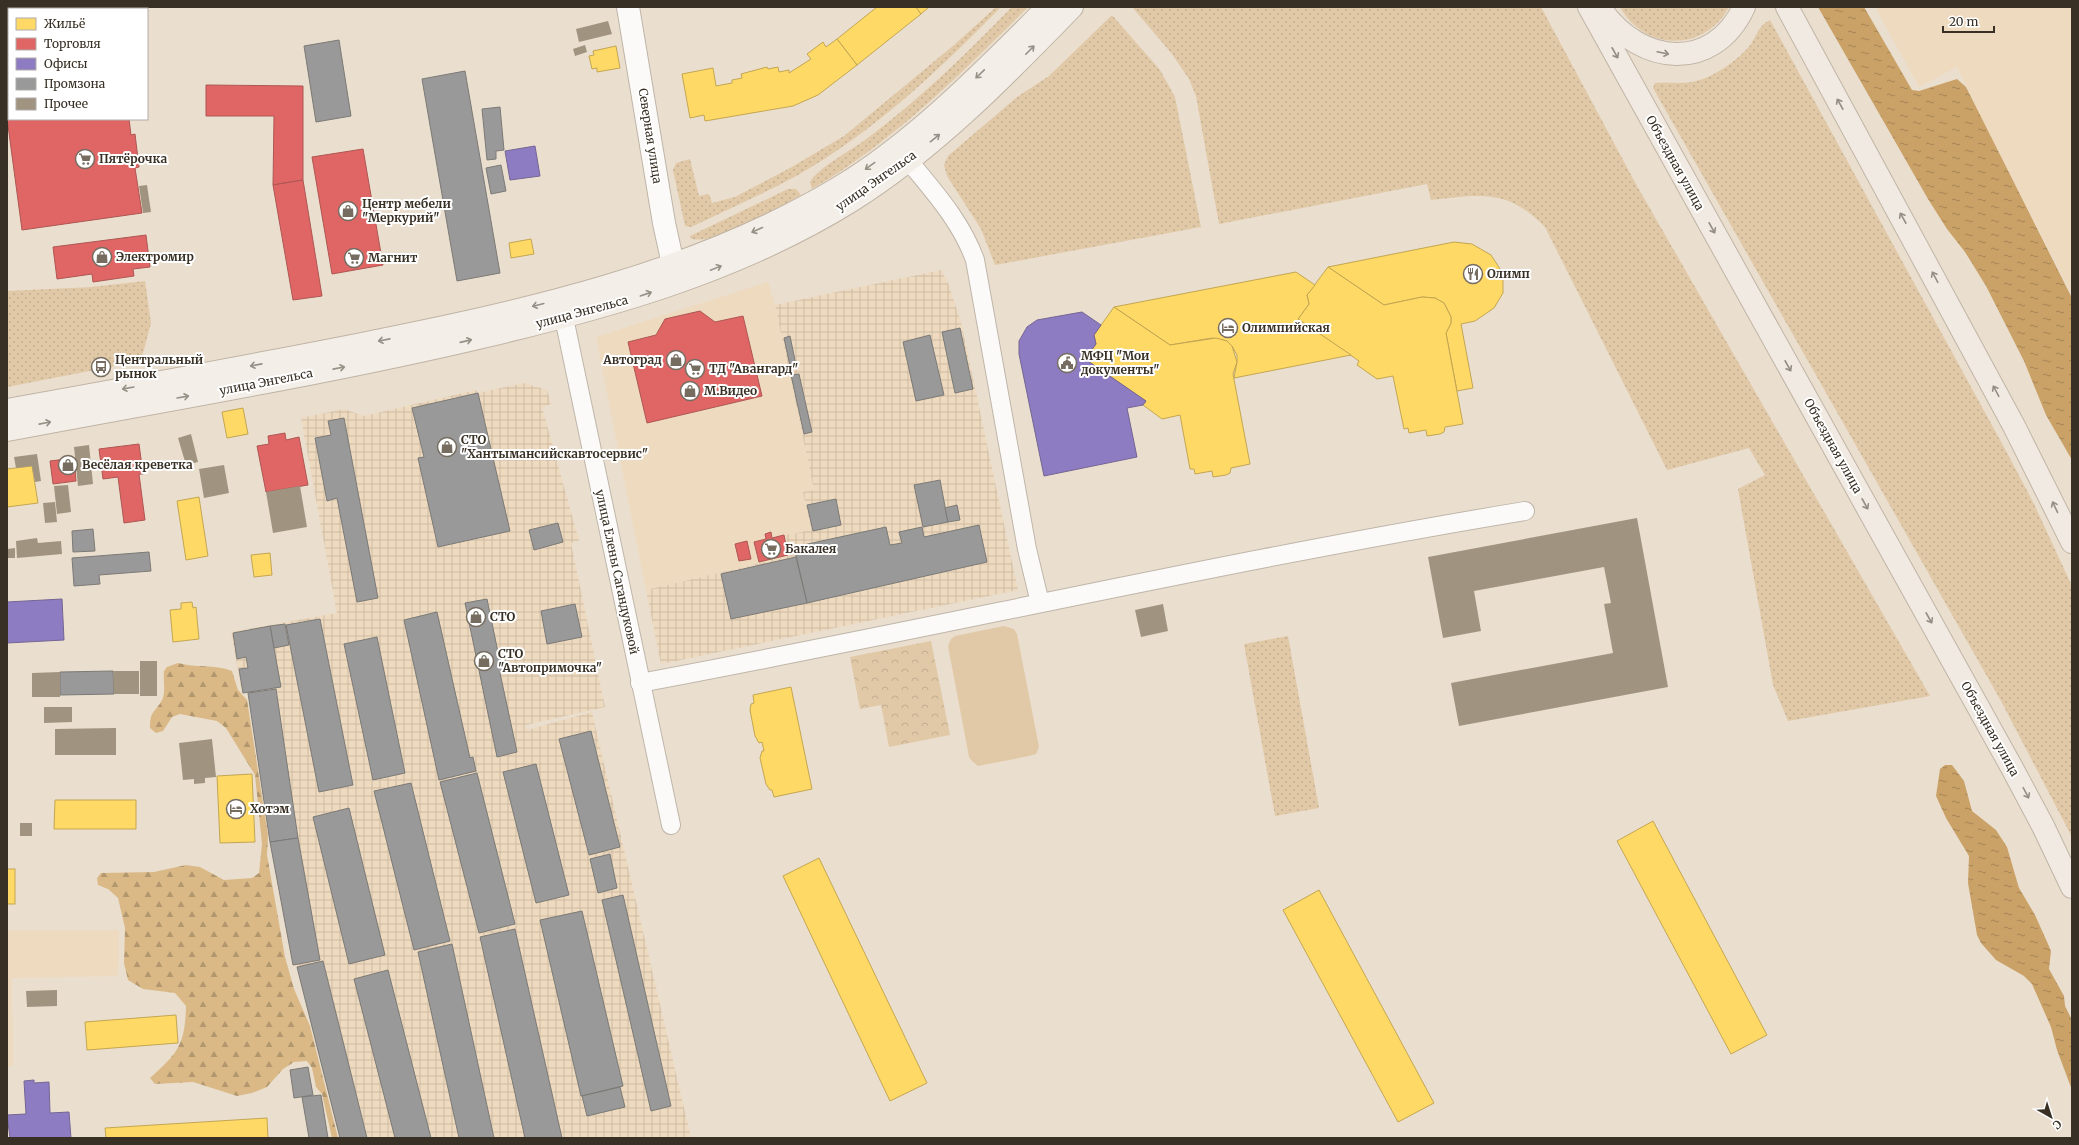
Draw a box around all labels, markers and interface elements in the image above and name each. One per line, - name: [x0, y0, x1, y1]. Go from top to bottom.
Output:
- legend: [8, 8, 148, 120]
- scale bar: [1943, 8, 1994, 34]
- text: 20 m: [1949, 14, 1978, 29]
- text: Жильё: [44, 16, 85, 31]
- text: Торговля: [44, 36, 101, 51]
- one-way arrow: [1025, 45, 1035, 55]
- one-way arrow: [1612, 47, 1619, 59]
- one-way arrow: [1656, 50, 1669, 58]
- text: Офисы: [44, 56, 88, 71]
- one-way arrow: [975, 69, 985, 79]
- text: Промзона: [44, 76, 106, 91]
- street label: Северная улица: [636, 87, 666, 185]
- text: Прочее: [44, 96, 88, 111]
- one-way arrow: [1836, 98, 1843, 110]
- street label: Объездная улица: [1643, 113, 1708, 213]
- one-way arrow: [930, 134, 940, 143]
- street label: улица Энгельса: [833, 147, 919, 214]
- supermarket icon: Пятёрочка: [74, 148, 96, 170]
- place label: Пятёрочка: [99, 151, 168, 166]
- one-way arrow: [864, 162, 875, 170]
- place label: Центр мебели "Меркурий": [362, 196, 451, 225]
- shop icon: Центр мебели "Меркурий": [337, 200, 359, 222]
- one-way arrow: [1898, 212, 1906, 224]
- one-way arrow: [1708, 222, 1716, 234]
- one-way arrow: [751, 227, 763, 234]
- shop icon: Электромир: [91, 246, 113, 268]
- supermarket icon: Магнит: [343, 247, 365, 269]
- place label: Электромир: [116, 249, 194, 264]
- place label: Магнит: [368, 250, 418, 265]
- restaurant icon: Олимп: [1462, 263, 1484, 285]
- one-way arrow: [709, 264, 721, 271]
- place label: Олимп: [1487, 266, 1530, 281]
- one-way arrow: [1930, 271, 1938, 283]
- one-way arrow: [639, 289, 651, 297]
- street label: улица Энгельса: [534, 292, 630, 331]
- one-way arrow: [532, 301, 545, 309]
- hotel icon: Олимпийская: [1217, 317, 1239, 339]
- place label: Олимпийская: [1242, 320, 1330, 335]
- one-way arrow: [378, 336, 391, 344]
- one-way arrow: [459, 337, 472, 344]
- place label: МФЦ "Мои документы": [1080, 348, 1160, 377]
- shop icon: Автоград: [665, 349, 687, 371]
- place label: Центральный рынок: [115, 352, 204, 381]
- place label: Автоград: [602, 352, 662, 367]
- public building icon: МФЦ "Мои документы": [1056, 352, 1078, 374]
- bus stop icon: Центральный рынок: [90, 356, 112, 378]
- supermarket icon: ТД "Авангард": [684, 358, 706, 380]
- one-way arrow: [1785, 360, 1793, 372]
- one-way arrow: [250, 361, 263, 369]
- place label: ТД "Авангард": [709, 361, 798, 376]
- one-way arrow: [332, 364, 345, 372]
- street label: улица Энгельса: [218, 365, 314, 398]
- shop icon: М.Видео: [679, 380, 701, 402]
- place label: М.Видео: [704, 383, 757, 398]
- one-way arrow: [122, 385, 135, 393]
- one-way arrow: [1992, 386, 1999, 398]
- one-way arrow: [176, 393, 189, 401]
- street label: Объездная улица: [1801, 396, 1866, 496]
- one-way arrow: [38, 418, 51, 426]
- place label: СТО "Хантымансийскавтосервис": [461, 432, 648, 461]
- shop icon: СТО "Хантымансийскавтосервис": [436, 436, 458, 458]
- shop icon: Весёлая креветка: [57, 454, 79, 476]
- place label: Весёлая креветка: [82, 457, 193, 472]
- street label: улица Елены Сагандуковой: [593, 488, 642, 656]
- one-way arrow: [1862, 498, 1870, 510]
- one-way arrow: [2051, 501, 2058, 513]
- supermarket icon: Бакалея: [760, 538, 782, 560]
- place label: Бакалея: [785, 541, 836, 556]
- shop icon: СТО: [465, 606, 487, 628]
- place label: СТО: [490, 609, 516, 624]
- one-way arrow: [1925, 612, 1933, 624]
- place label: СТО "Автопримочка": [498, 646, 602, 675]
- shop icon: СТО "Автопримочка": [473, 650, 495, 672]
- street label: Объездная улица: [1958, 679, 2023, 779]
- one-way arrow: [2022, 787, 2030, 799]
- hotel icon: Хотэм: [225, 798, 247, 820]
- place label: Хотэм: [250, 801, 289, 816]
- north arrow: [2031, 1097, 2071, 1137]
- text: С: [2050, 1117, 2065, 1133]

